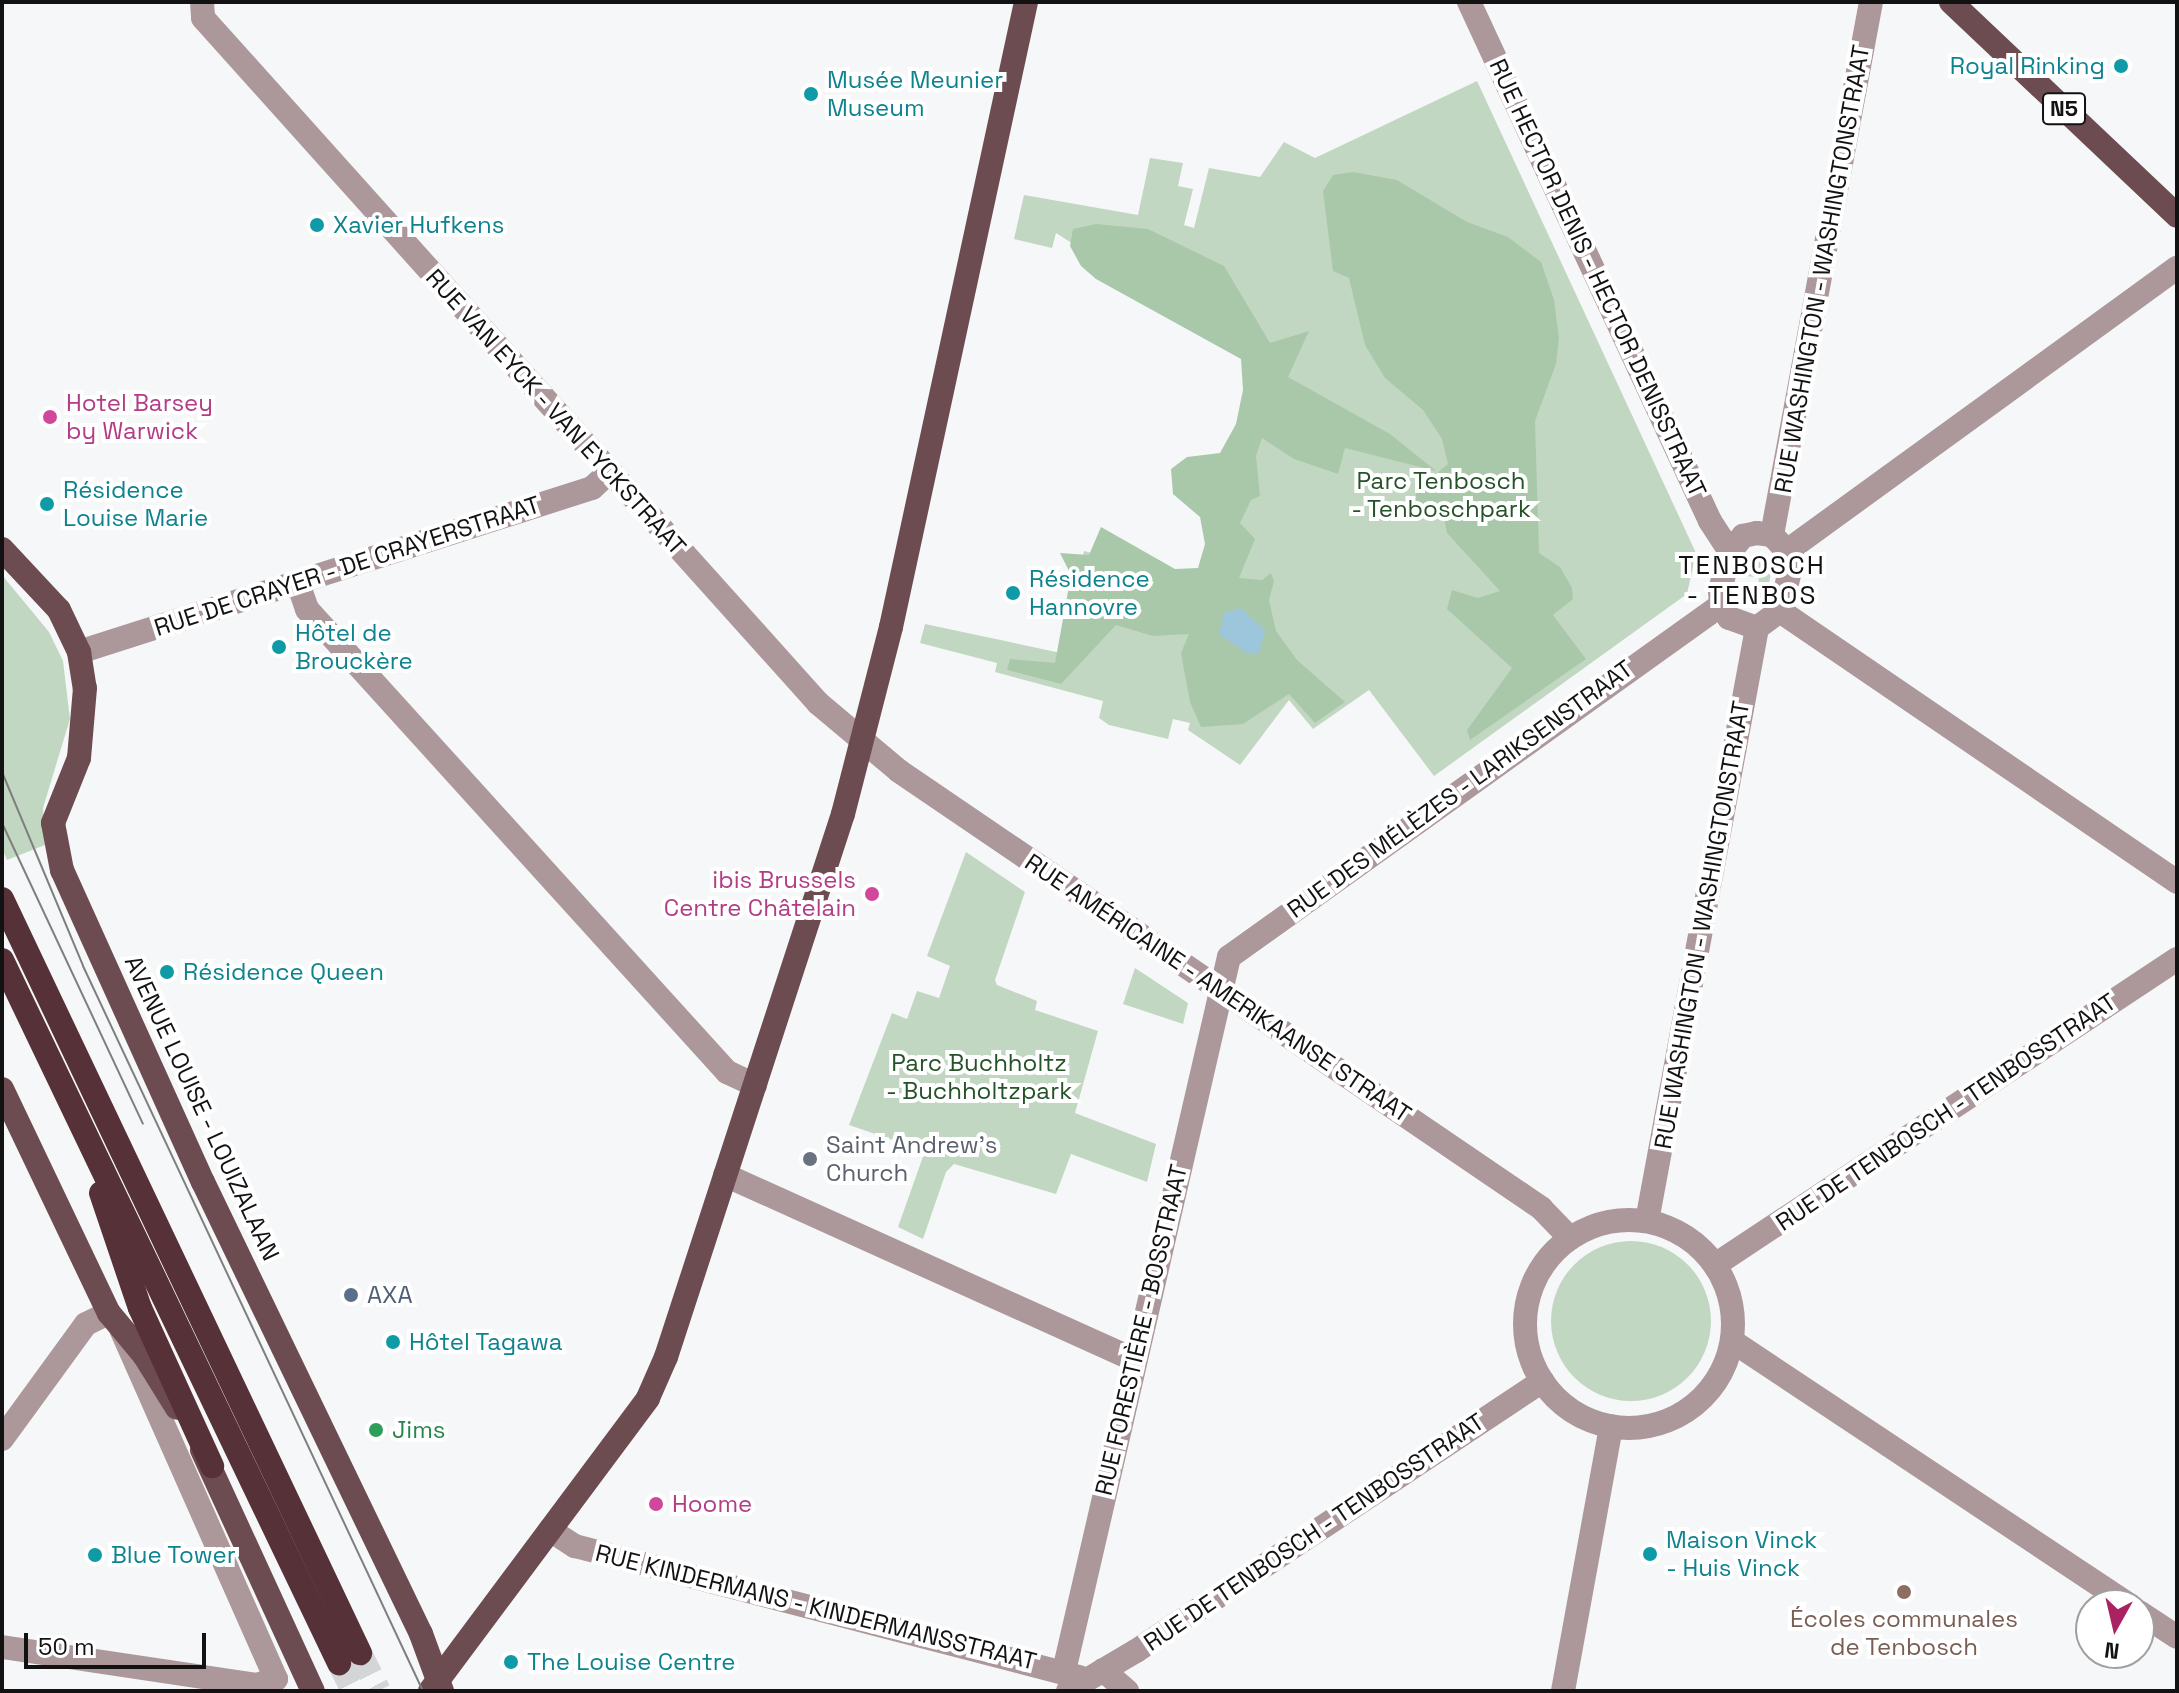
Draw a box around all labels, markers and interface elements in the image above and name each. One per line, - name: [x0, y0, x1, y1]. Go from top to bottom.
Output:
- street label: RUE WASHINGTON - WASHINGTONSTRAAT: [1768, 42, 1876, 496]
- place label: Royal Rinking: [1950, 52, 2105, 80]
- street label: RUE HECTOR DENIS - HECTOR DENISSTRAAT: [1483, 54, 1713, 502]
- marker: Royal Rinking: [2112, 57, 2130, 75]
- place label: Musée Meunier Museum: [827, 66, 1003, 122]
- marker: Musée Meunier Museum: [802, 85, 820, 103]
- road number: N5: [2042, 91, 2086, 127]
- place label: Xavier Hufkens: [333, 211, 504, 239]
- marker: Xavier Hufkens: [308, 216, 326, 234]
- street label: RUE VAN EYCK - VAN EYCKSTRAAT: [419, 262, 693, 562]
- place label: Hotel Barsey by Warwick: [66, 389, 213, 445]
- marker: Hotel Barsey by Warwick: [41, 408, 59, 426]
- park label: Parc Tenbosch - Tenboschpark: [1351, 467, 1531, 523]
- place label: Résidence Louise Marie: [63, 476, 208, 532]
- street label: RUE DE CRAYER - DE CRAYERSTRAAT: [150, 490, 544, 642]
- marker: Résidence Louise Marie: [38, 495, 56, 513]
- district label: TENBOSCH - TENBOS: [1678, 550, 1826, 612]
- place label: Résidence Hannovre: [1029, 565, 1150, 621]
- marker: Résidence Hannovre: [1004, 584, 1022, 602]
- place label: Hôtel de Brouckère: [295, 619, 413, 675]
- marker: Hôtel de Brouckère: [270, 638, 288, 656]
- street label: RUE DES MÉLÈZES - LARIKSENSTRAAT: [1281, 654, 1639, 924]
- street label: RUE WASHINGTON - WASHINGTONSTRAAT: [1648, 698, 1756, 1152]
- street label: RUE AMÉRICAINE - AMERIKAANSE STRAAT: [1019, 847, 1417, 1129]
- place label: ibis Brussels Centre Châtelain: [664, 866, 856, 922]
- marker: ibis Brussels Centre Châtelain: [863, 885, 881, 903]
- street label: AVENUE LOUISE - LOUIZALAAN: [118, 950, 286, 1266]
- place label: Résidence Queen: [183, 958, 384, 986]
- marker: Résidence Queen: [158, 963, 176, 981]
- street label: RUE DE TENBOSCH - TENBOSSTRAAT: [1769, 986, 2123, 1238]
- park label: Parc Buchholtz - Buchholtzpark: [886, 1049, 1072, 1105]
- place label: Saint Andrew's Church: [826, 1131, 998, 1187]
- marker: Saint Andrew's Church: [801, 1150, 819, 1168]
- street label: RUE FORESTIÈRE - BOSSTRAAT: [1089, 1161, 1193, 1499]
- place label: AXA: [367, 1281, 413, 1309]
- marker: AXA: [342, 1286, 360, 1304]
- place label: Hôtel Tagawa: [409, 1328, 563, 1356]
- marker: Hôtel Tagawa: [384, 1333, 402, 1351]
- street label: RUE DE TENBOSCH - TENBOSSTRAAT: [1137, 1406, 1491, 1658]
- place label: Jims: [392, 1416, 445, 1444]
- marker: Jims: [367, 1421, 385, 1439]
- place label: Hoome: [672, 1490, 752, 1518]
- marker: Hoome: [647, 1495, 665, 1513]
- place label: Maison Vinck - Huis Vinck: [1666, 1526, 1818, 1582]
- street label: RUE KINDERMANS - KINDERMANSSTRAAT: [592, 1538, 1040, 1676]
- place label: Blue Tower: [111, 1541, 236, 1569]
- marker: Maison Vinck - Huis Vinck: [1641, 1545, 1659, 1563]
- marker: Blue Tower: [86, 1546, 104, 1564]
- marker: Écoles communales de Tenbosch: [1895, 1583, 1913, 1601]
- north arrow: [2075, 1589, 2155, 1669]
- place label: Écoles communales de Tenbosch: [1790, 1605, 2018, 1661]
- scale bar: [28, 1617, 210, 1667]
- text: 50 m: [38, 1631, 95, 1662]
- text: N: [2103, 1636, 2121, 1666]
- place label: The Louise Centre: [527, 1648, 735, 1676]
- marker: The Louise Centre: [502, 1653, 520, 1671]

